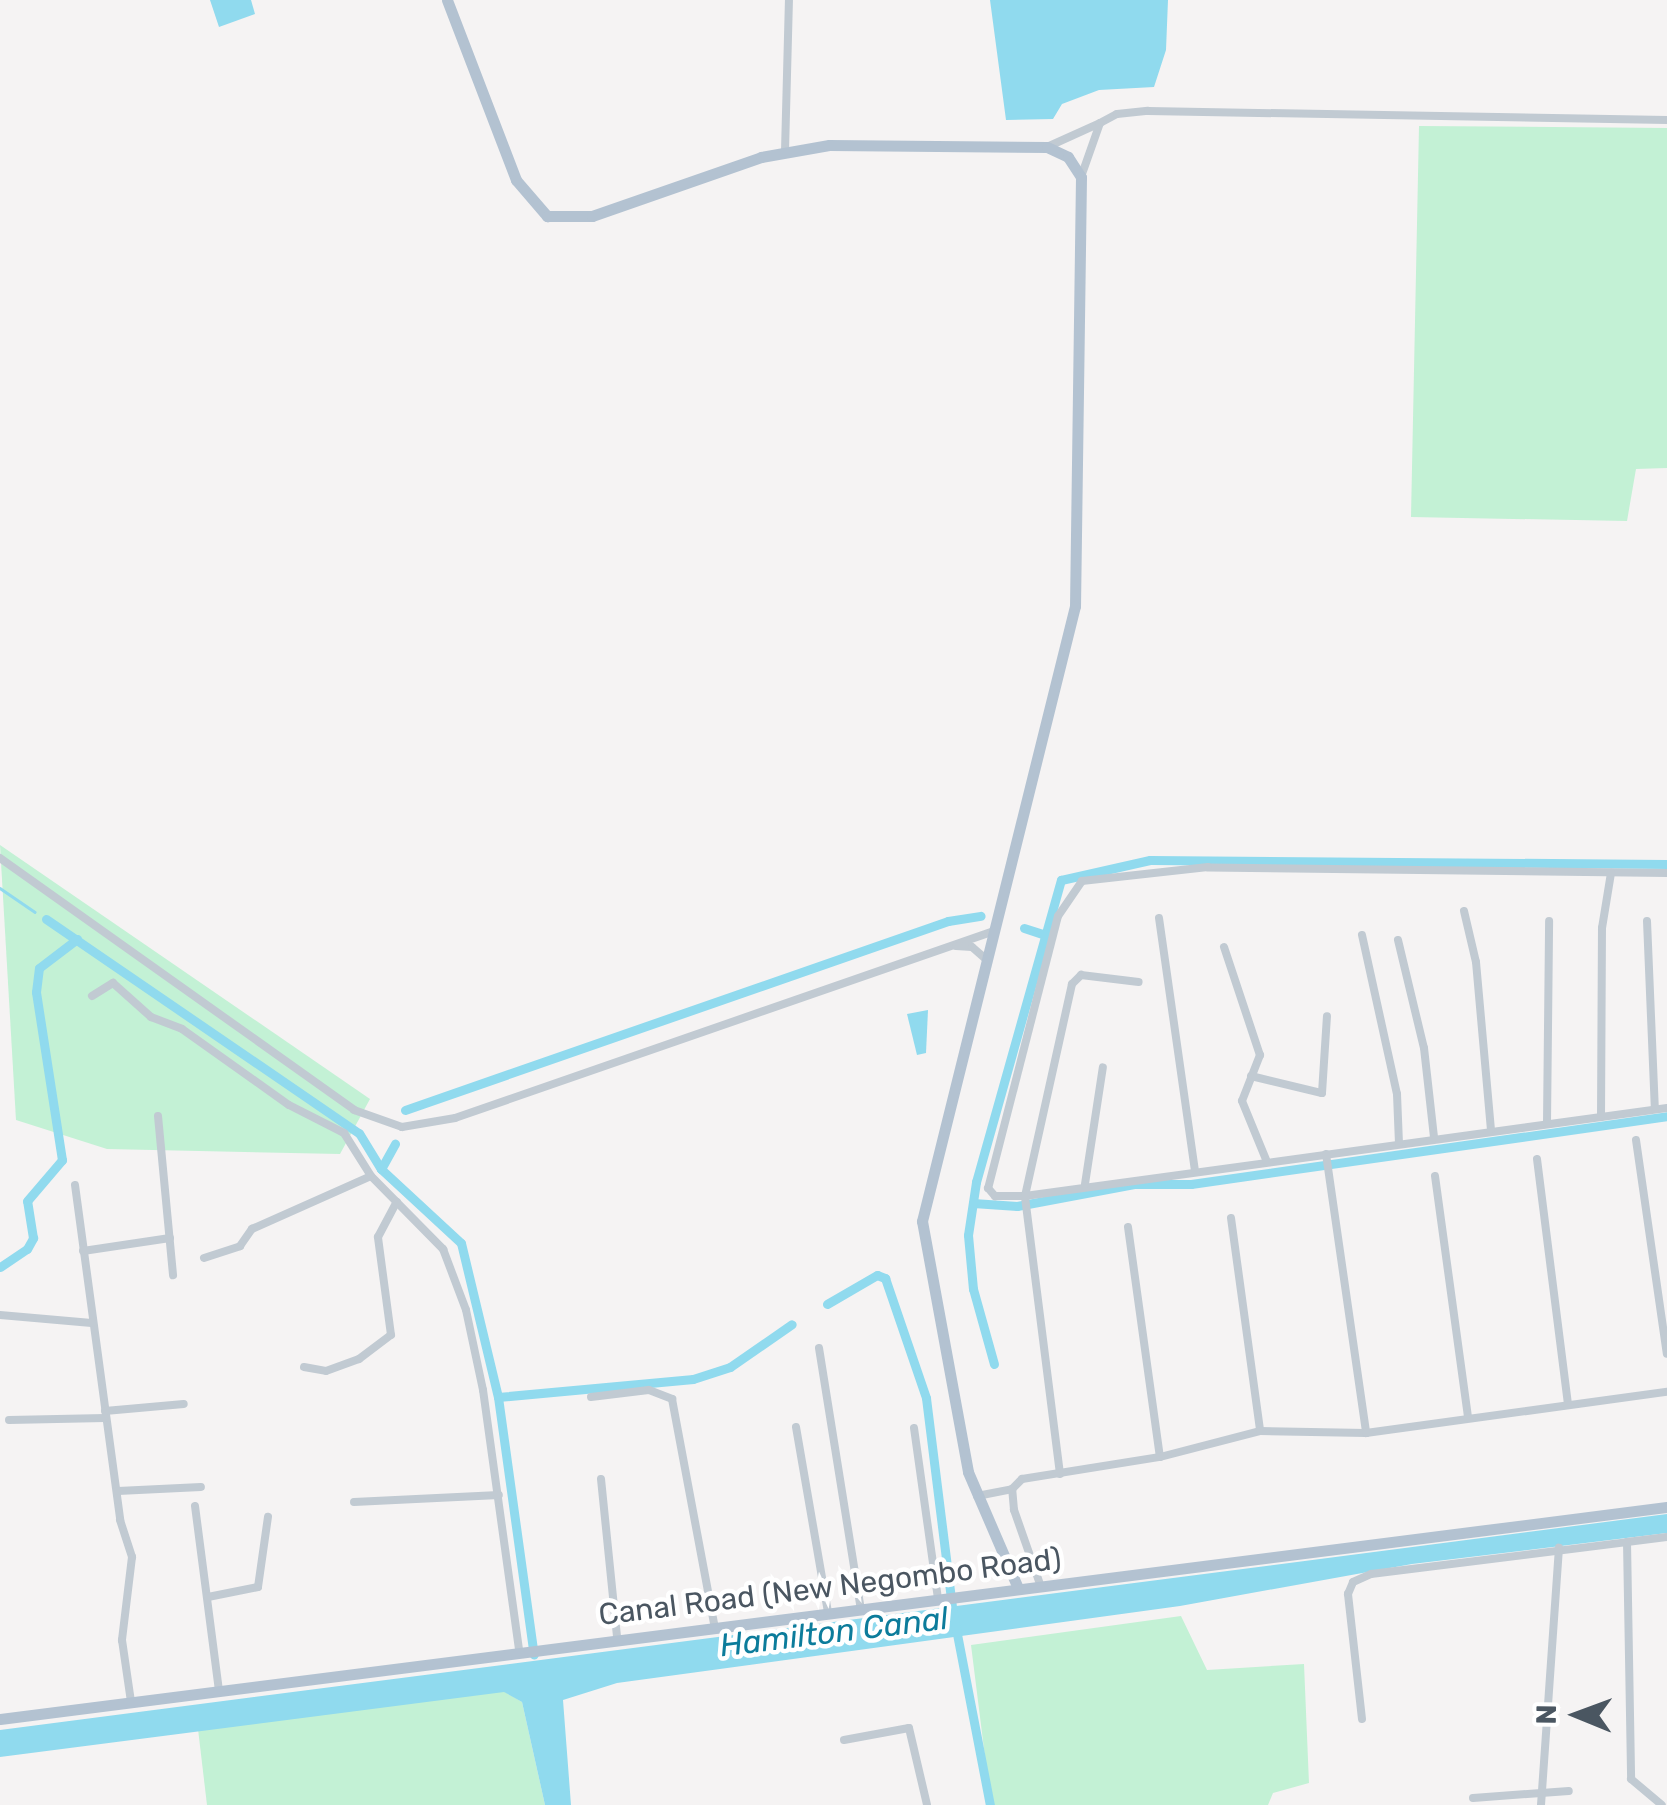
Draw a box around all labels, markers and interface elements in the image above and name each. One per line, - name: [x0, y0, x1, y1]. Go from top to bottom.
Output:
- street label: Canal Road (New Negombo Road): [596, 1541, 1064, 1633]
- water label: Hamilton Canal: [718, 1599, 950, 1665]
- north arrow: [1527, 1665, 1627, 1765]
- text: N: [1530, 1704, 1563, 1725]

